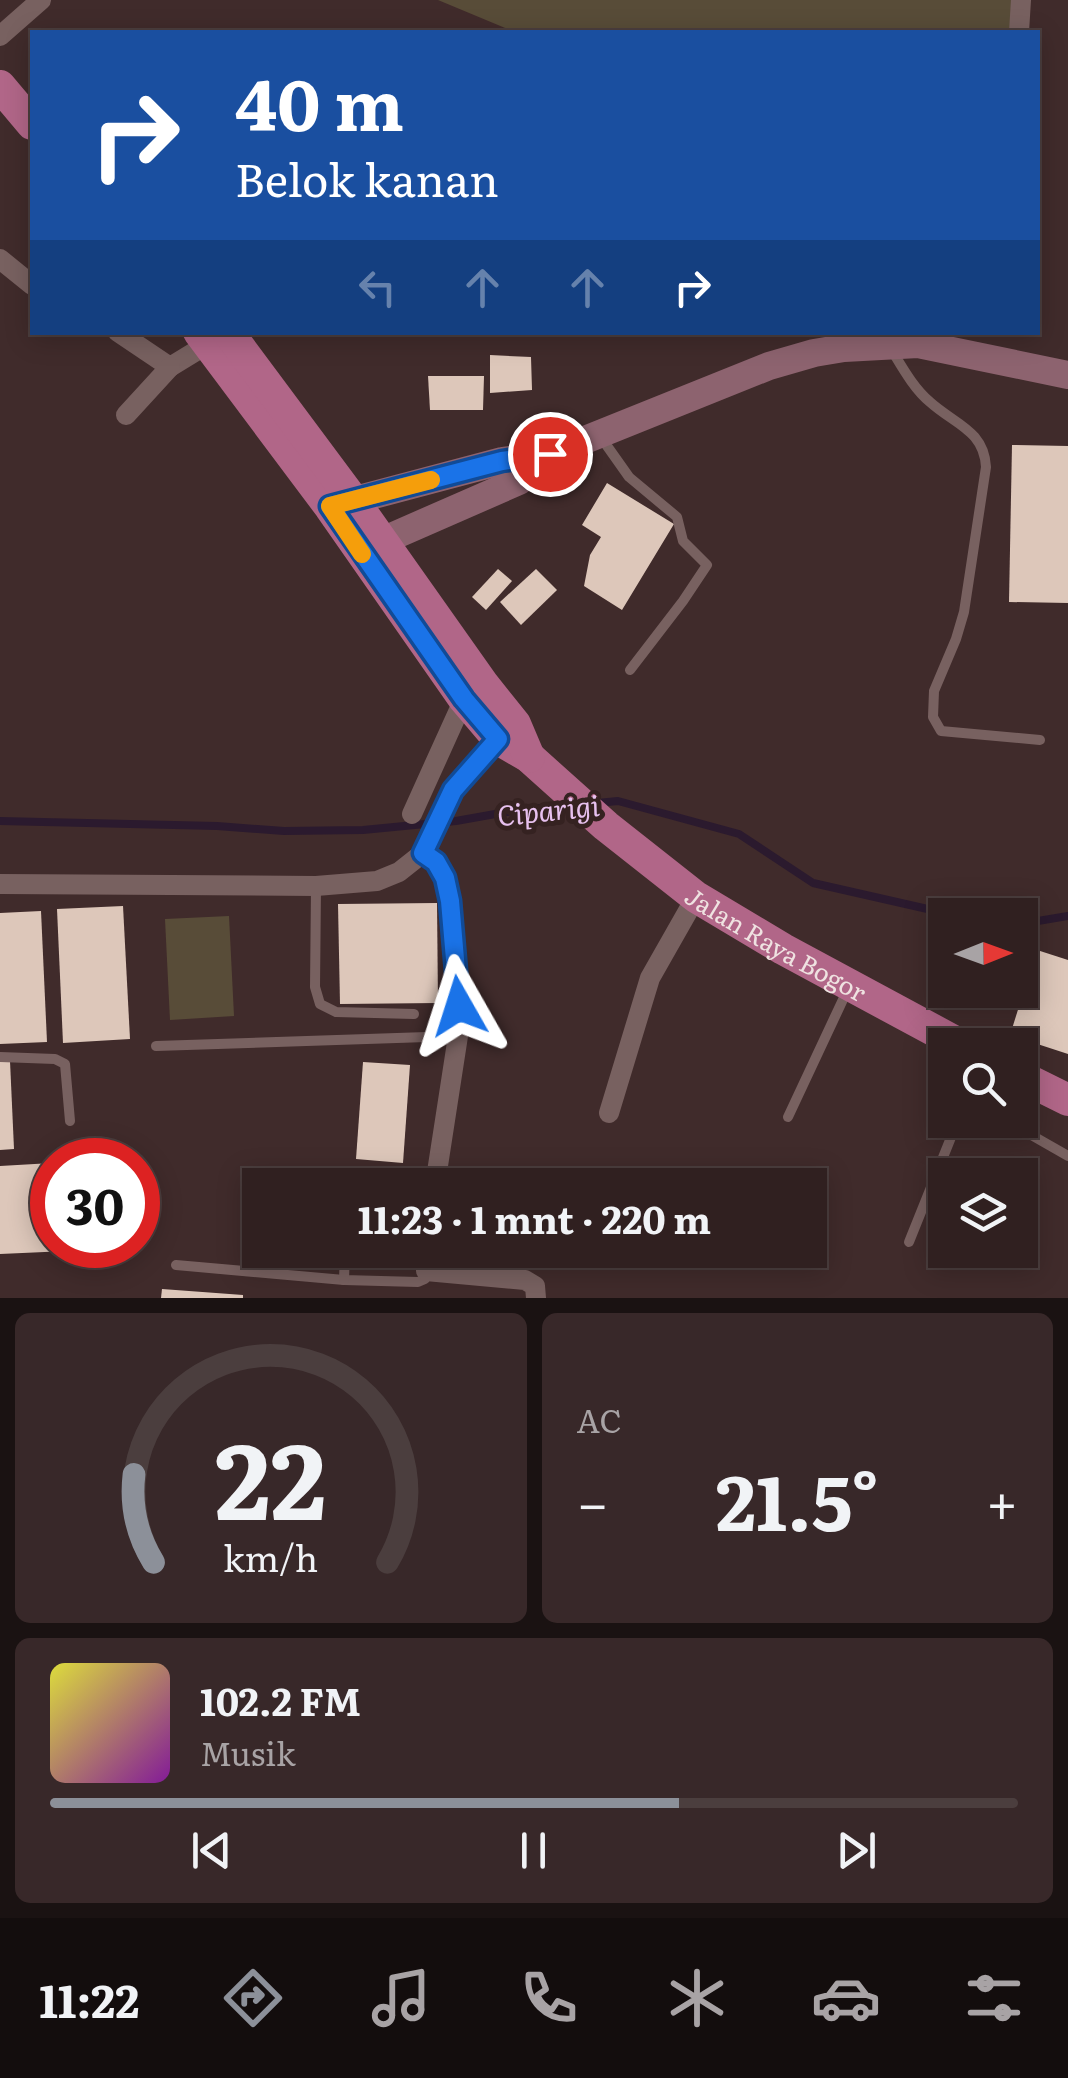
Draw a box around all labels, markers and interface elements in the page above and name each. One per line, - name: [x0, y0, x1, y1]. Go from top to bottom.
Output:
- text: 40 m: [235, 49, 404, 153]
- icon: right: [70, 70, 200, 200]
- text: Belok kanan: [235, 144, 499, 211]
- icon: left: [350, 260, 405, 315]
- icon: ahead: [455, 260, 510, 315]
- icon: ahead: [560, 260, 615, 315]
- icon: right: [665, 260, 720, 315]
- pin: [508, 412, 593, 497]
- icon: arrive: [523, 427, 578, 482]
- water label: Ciparigi: [495, 783, 602, 835]
- street label: Jalan Raya Bogor: [678, 877, 874, 1010]
- north arrow: [928, 898, 1038, 1008]
- map controls: [928, 898, 1038, 1268]
- position arrow: [407, 954, 511, 1058]
- button: search: [928, 1028, 1038, 1138]
- speed limit sign: 30: [30, 1138, 160, 1268]
- button: layers: [928, 1158, 1038, 1268]
- text: 11:23 · 1 mnt · 220 m: [358, 1189, 711, 1246]
- text: AC: [577, 1395, 622, 1443]
- text: 22: [215, 1398, 327, 1552]
- text: 21.5°: [716, 1443, 879, 1554]
- text: −: [577, 1459, 609, 1541]
- text: +: [986, 1459, 1018, 1541]
- text: km/h: [223, 1530, 318, 1583]
- text: 102.2 FM: [200, 1671, 361, 1728]
- text: Musik: [200, 1728, 295, 1776]
- icon: previous: [184, 1823, 239, 1878]
- icon: pause: [506, 1823, 561, 1878]
- icon: next: [829, 1823, 884, 1878]
- icon: directions: [218, 1963, 288, 2033]
- icon: music: [366, 1963, 436, 2033]
- icon: phone: [514, 1963, 584, 2033]
- icon: climate: [662, 1963, 732, 2033]
- icon: car: [811, 1963, 881, 2033]
- icon: filters: [959, 1963, 1029, 2033]
- text: 11:22: [39, 1965, 139, 2032]

